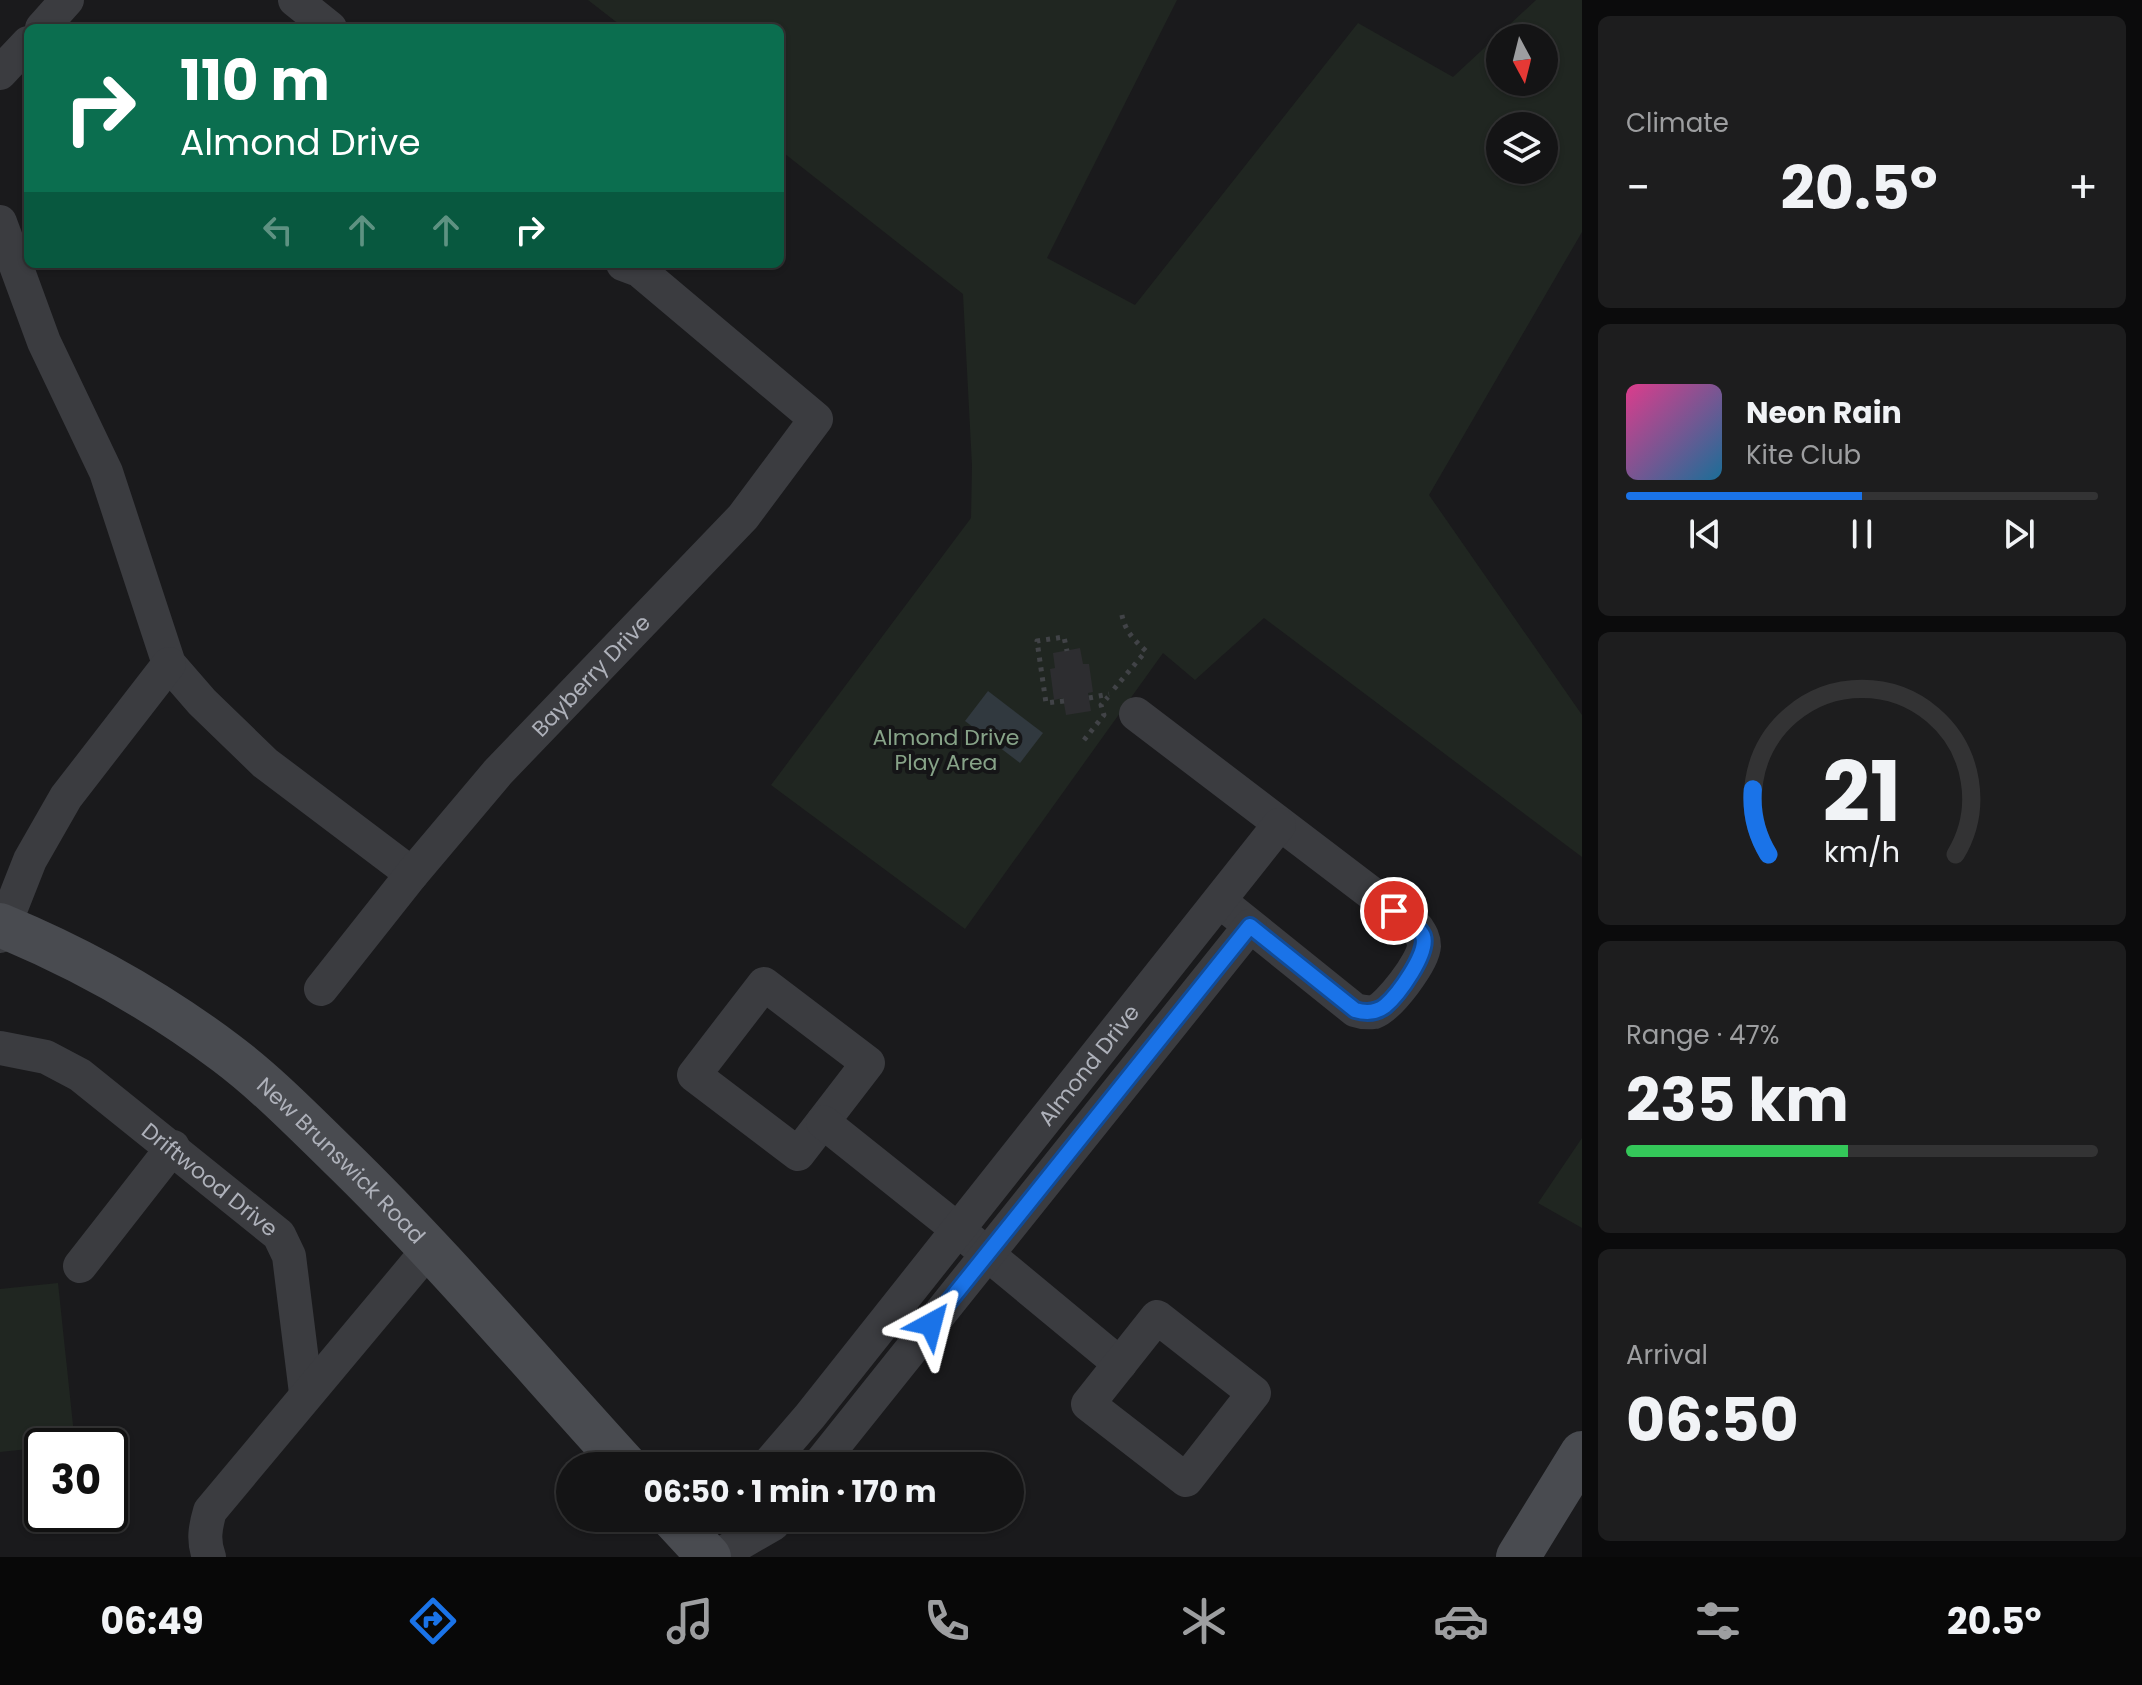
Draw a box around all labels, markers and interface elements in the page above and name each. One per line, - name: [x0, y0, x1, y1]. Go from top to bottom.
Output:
- north arrow: [1486, 24, 1558, 96]
- map controls: [1486, 24, 1558, 184]
- text: 110 m: [180, 41, 330, 120]
- icon: right: [48, 56, 152, 160]
- text: Climate: [1626, 105, 1729, 141]
- button: layers: [1486, 112, 1558, 184]
- text: Almond Drive: [180, 117, 420, 168]
- text: 20.5°: [1781, 146, 1938, 230]
- text: −: [1626, 157, 1650, 218]
- text: +: [2068, 157, 2098, 218]
- icon: left: [256, 208, 300, 252]
- icon: ahead: [340, 208, 384, 252]
- icon: ahead: [424, 208, 468, 252]
- icon: right: [508, 208, 552, 252]
- text: Neon Rain: [1746, 391, 1902, 434]
- text: Kite Club: [1746, 437, 1861, 473]
- icon: previous: [1683, 512, 1727, 556]
- icon: pause: [1840, 512, 1884, 556]
- icon: next: [1997, 512, 2041, 556]
- street label: Bayberry Drive: [524, 607, 657, 744]
- park label: Almond Drive Play Area: [873, 722, 1019, 778]
- text: 21: [1823, 733, 1901, 849]
- text: km/h: [1824, 832, 1900, 872]
- pin: [1360, 877, 1428, 945]
- icon: arrive: [1372, 889, 1416, 933]
- street label: Almond Drive: [1031, 998, 1146, 1132]
- text: Range · 47%: [1626, 1017, 1779, 1053]
- text: 235 km: [1626, 1058, 1849, 1142]
- street label: New Brunswick Road: [250, 1070, 432, 1250]
- street label: Driftwood Drive: [135, 1115, 285, 1244]
- position arrow: [889, 1282, 973, 1366]
- text: Arrival: [1626, 1337, 1708, 1373]
- text: 06:50: [1626, 1378, 1799, 1462]
- speed limit sign: 30: [24, 1428, 128, 1532]
- text: 06:50 · 1 min · 170 m: [643, 1470, 937, 1513]
- icon: directions: [405, 1593, 461, 1649]
- icon: music: [662, 1593, 718, 1649]
- icon: phone: [919, 1593, 975, 1649]
- icon: climate: [1176, 1593, 1232, 1649]
- icon: car: [1433, 1593, 1489, 1649]
- icon: filters: [1690, 1593, 1746, 1649]
- text: 06:49: [101, 1596, 204, 1647]
- text: 20.5°: [1947, 1596, 2041, 1647]

